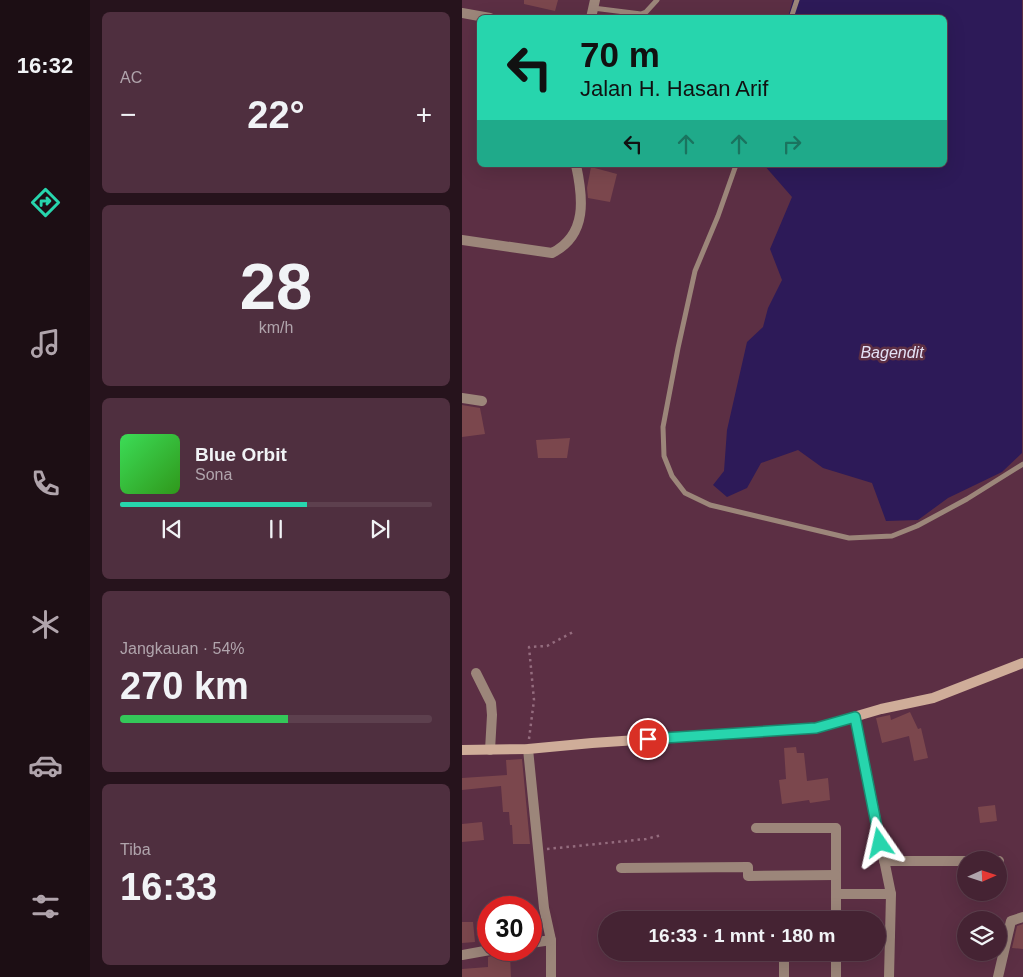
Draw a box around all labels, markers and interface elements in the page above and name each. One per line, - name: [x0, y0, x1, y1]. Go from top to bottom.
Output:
- icon: left: [497, 35, 562, 100]
- text: 70 m: [580, 35, 660, 74]
- text: 16:32: [17, 53, 73, 78]
- text: AC: [120, 69, 142, 86]
- text: Jalan H. Hasan Arif: [580, 76, 768, 101]
- text: 22°: [247, 94, 305, 136]
- text: −: [120, 99, 136, 130]
- text: +: [416, 99, 432, 130]
- icon: left: [619, 130, 647, 158]
- icon: ahead: [672, 130, 700, 158]
- icon: ahead: [725, 130, 753, 158]
- icon: right: [778, 130, 806, 158]
- icon: directions: [28, 185, 63, 220]
- text: 28: [240, 250, 312, 323]
- text: km/h: [259, 319, 293, 336]
- icon: music: [28, 326, 63, 361]
- water label: Bagendit: [860, 344, 924, 361]
- text: Blue Orbit: [195, 444, 287, 465]
- icon: phone: [28, 466, 63, 501]
- text: Sona: [195, 466, 232, 483]
- icon: previous: [158, 515, 186, 543]
- icon: pause: [262, 515, 290, 543]
- icon: next: [366, 515, 394, 543]
- icon: climate: [28, 607, 63, 642]
- text: Jangkauan · 54%: [120, 640, 245, 657]
- text: 270 km: [120, 665, 249, 707]
- pin: [627, 718, 669, 760]
- icon: arrive: [634, 725, 662, 753]
- icon: car: [28, 748, 63, 783]
- position arrow: [853, 816, 905, 868]
- text: Tiba: [120, 841, 151, 858]
- north arrow: [957, 851, 1007, 901]
- map controls: [957, 851, 1007, 961]
- text: 16:33: [120, 866, 217, 908]
- icon: filters: [28, 889, 63, 924]
- speed limit sign: 30: [477, 896, 542, 961]
- button: layers: [957, 911, 1007, 961]
- text: 16:33 · 1 mnt · 180 m: [649, 925, 835, 946]

